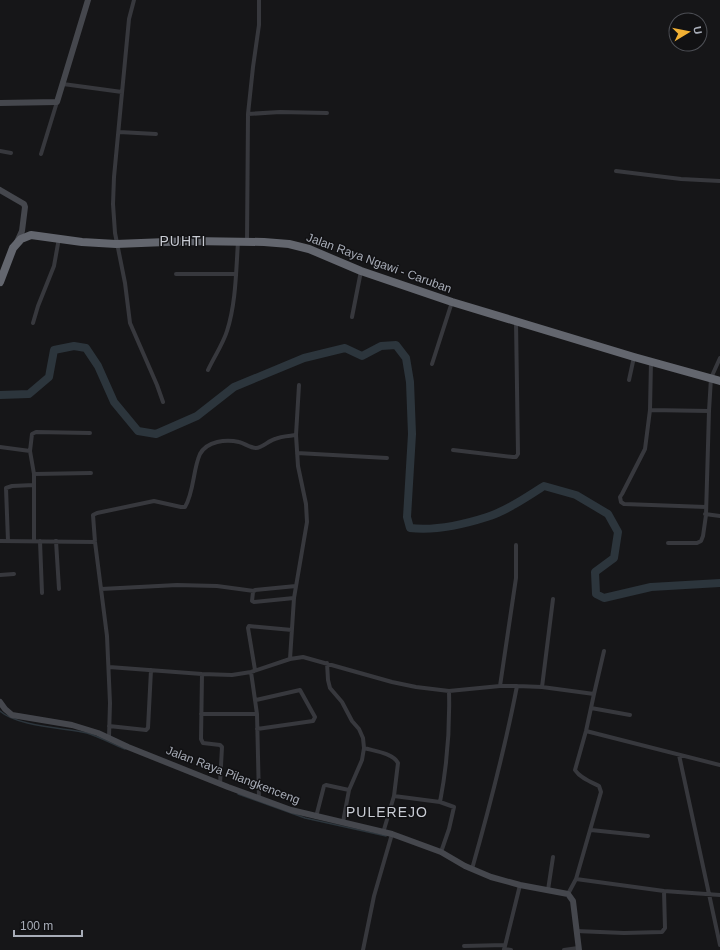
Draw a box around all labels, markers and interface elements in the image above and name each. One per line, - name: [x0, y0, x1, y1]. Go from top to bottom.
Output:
- north arrow: [668, 12, 708, 52]
- text: U: [691, 25, 704, 35]
- street label: Jalan Raya Ngawi - Caruban: [305, 230, 453, 296]
- district label: PUHTI: [160, 233, 207, 249]
- street label: Jalan Raya Pilangkenceng: [164, 743, 302, 807]
- district label: PULEREJO: [346, 804, 428, 820]
- scale bar: [14, 912, 82, 938]
- text: 100 m: [20, 919, 53, 933]

